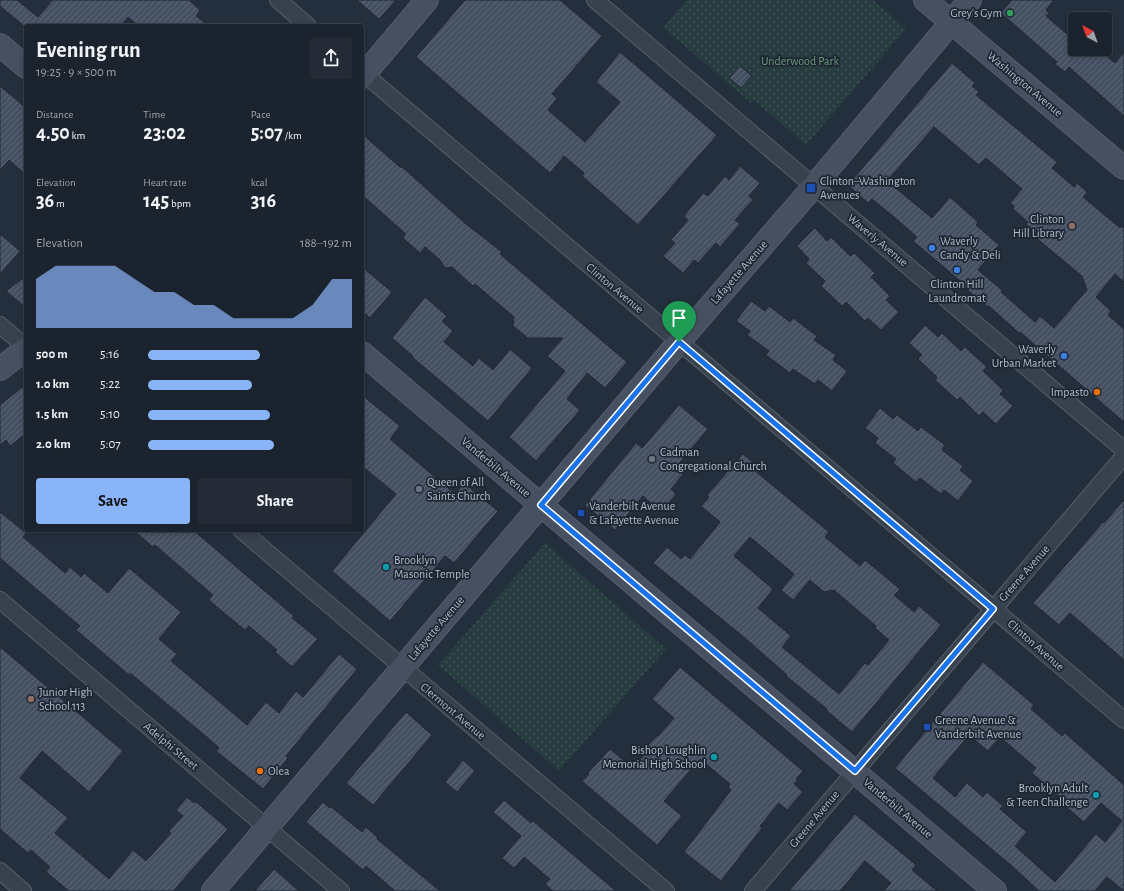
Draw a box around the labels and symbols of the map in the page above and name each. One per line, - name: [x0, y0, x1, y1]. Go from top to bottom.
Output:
- place label: Grey's Gym: [950, 7, 1002, 20]
- marker: Grey's Gym: [1005, 8, 1015, 18]
- north arrow: [1068, 12, 1112, 56]
- street label: Washington Avenue: [985, 49, 1065, 119]
- park label: Underwood Park: [761, 55, 839, 67]
- place label: Clinton–Washington Avenues: [820, 175, 916, 201]
- marker: Clinton–Washington Avenues: [805, 182, 817, 194]
- street label: Waverly Avenue: [845, 211, 911, 269]
- place label: Clinton Hill Library: [1013, 213, 1064, 240]
- marker: Clinton Hill Library: [1067, 221, 1077, 231]
- place label: Waverly Candy & Deli: [940, 235, 1001, 262]
- street label: Lafayette Avenue: [708, 238, 770, 307]
- marker: Waverly Candy & Deli: [927, 243, 937, 253]
- street label: Clinton Avenue: [584, 261, 646, 315]
- marker: Clinton Hill Laundromat: [952, 265, 962, 275]
- place label: Clinton Hill Laundromat: [928, 278, 986, 304]
- pin: [662, 301, 696, 342]
- place label: Waverly Urban Market: [992, 343, 1056, 369]
- marker: Waverly Urban Market: [1059, 351, 1069, 361]
- place label: Impasto: [1051, 386, 1089, 398]
- marker: Impasto: [1092, 387, 1102, 397]
- street label: Vanderbilt Avenue: [459, 435, 533, 499]
- place label: Cadman Congregational Church: [660, 446, 767, 472]
- marker: Cadman Congregational Church: [647, 454, 657, 464]
- place label: Queen of All Saints Church: [427, 476, 491, 502]
- marker: Queen of All Saints Church: [414, 484, 424, 494]
- place label: Vanderbilt Avenue & Lafayette Avenue: [589, 500, 679, 527]
- marker: Vanderbilt Avenue & Lafayette Avenue: [576, 508, 586, 518]
- street label: Greene Avenue: [996, 542, 1052, 604]
- place label: Brooklyn Masonic Temple: [394, 554, 470, 580]
- marker: Brooklyn Masonic Temple: [381, 562, 391, 572]
- street label: Lafayette Avenue: [406, 594, 467, 663]
- street label: Clinton Avenue: [1005, 617, 1067, 673]
- street label: Clermont Avenue: [418, 680, 488, 742]
- place label: Junior High School 113: [39, 686, 93, 712]
- marker: Junior High School 113: [26, 694, 36, 704]
- place label: Greene Avenue & Vanderbilt Avenue: [935, 714, 1021, 740]
- street label: Adelphi Street: [142, 720, 201, 772]
- marker: Greene Avenue & Vanderbilt Avenue: [922, 722, 932, 732]
- place label: Bishop Loughlin Memorial High School: [602, 744, 706, 770]
- marker: Bishop Loughlin Memorial High School: [709, 752, 719, 762]
- place label: Olea: [268, 765, 290, 777]
- marker: Olea: [255, 766, 265, 776]
- street label: Vanderbilt Avenue: [861, 776, 935, 840]
- place label: Brooklyn Adult & Teen Challenge: [1006, 782, 1088, 808]
- street label: Greene Avenue: [787, 788, 841, 850]
- marker: Brooklyn Adult & Teen Challenge: [1091, 790, 1101, 800]

